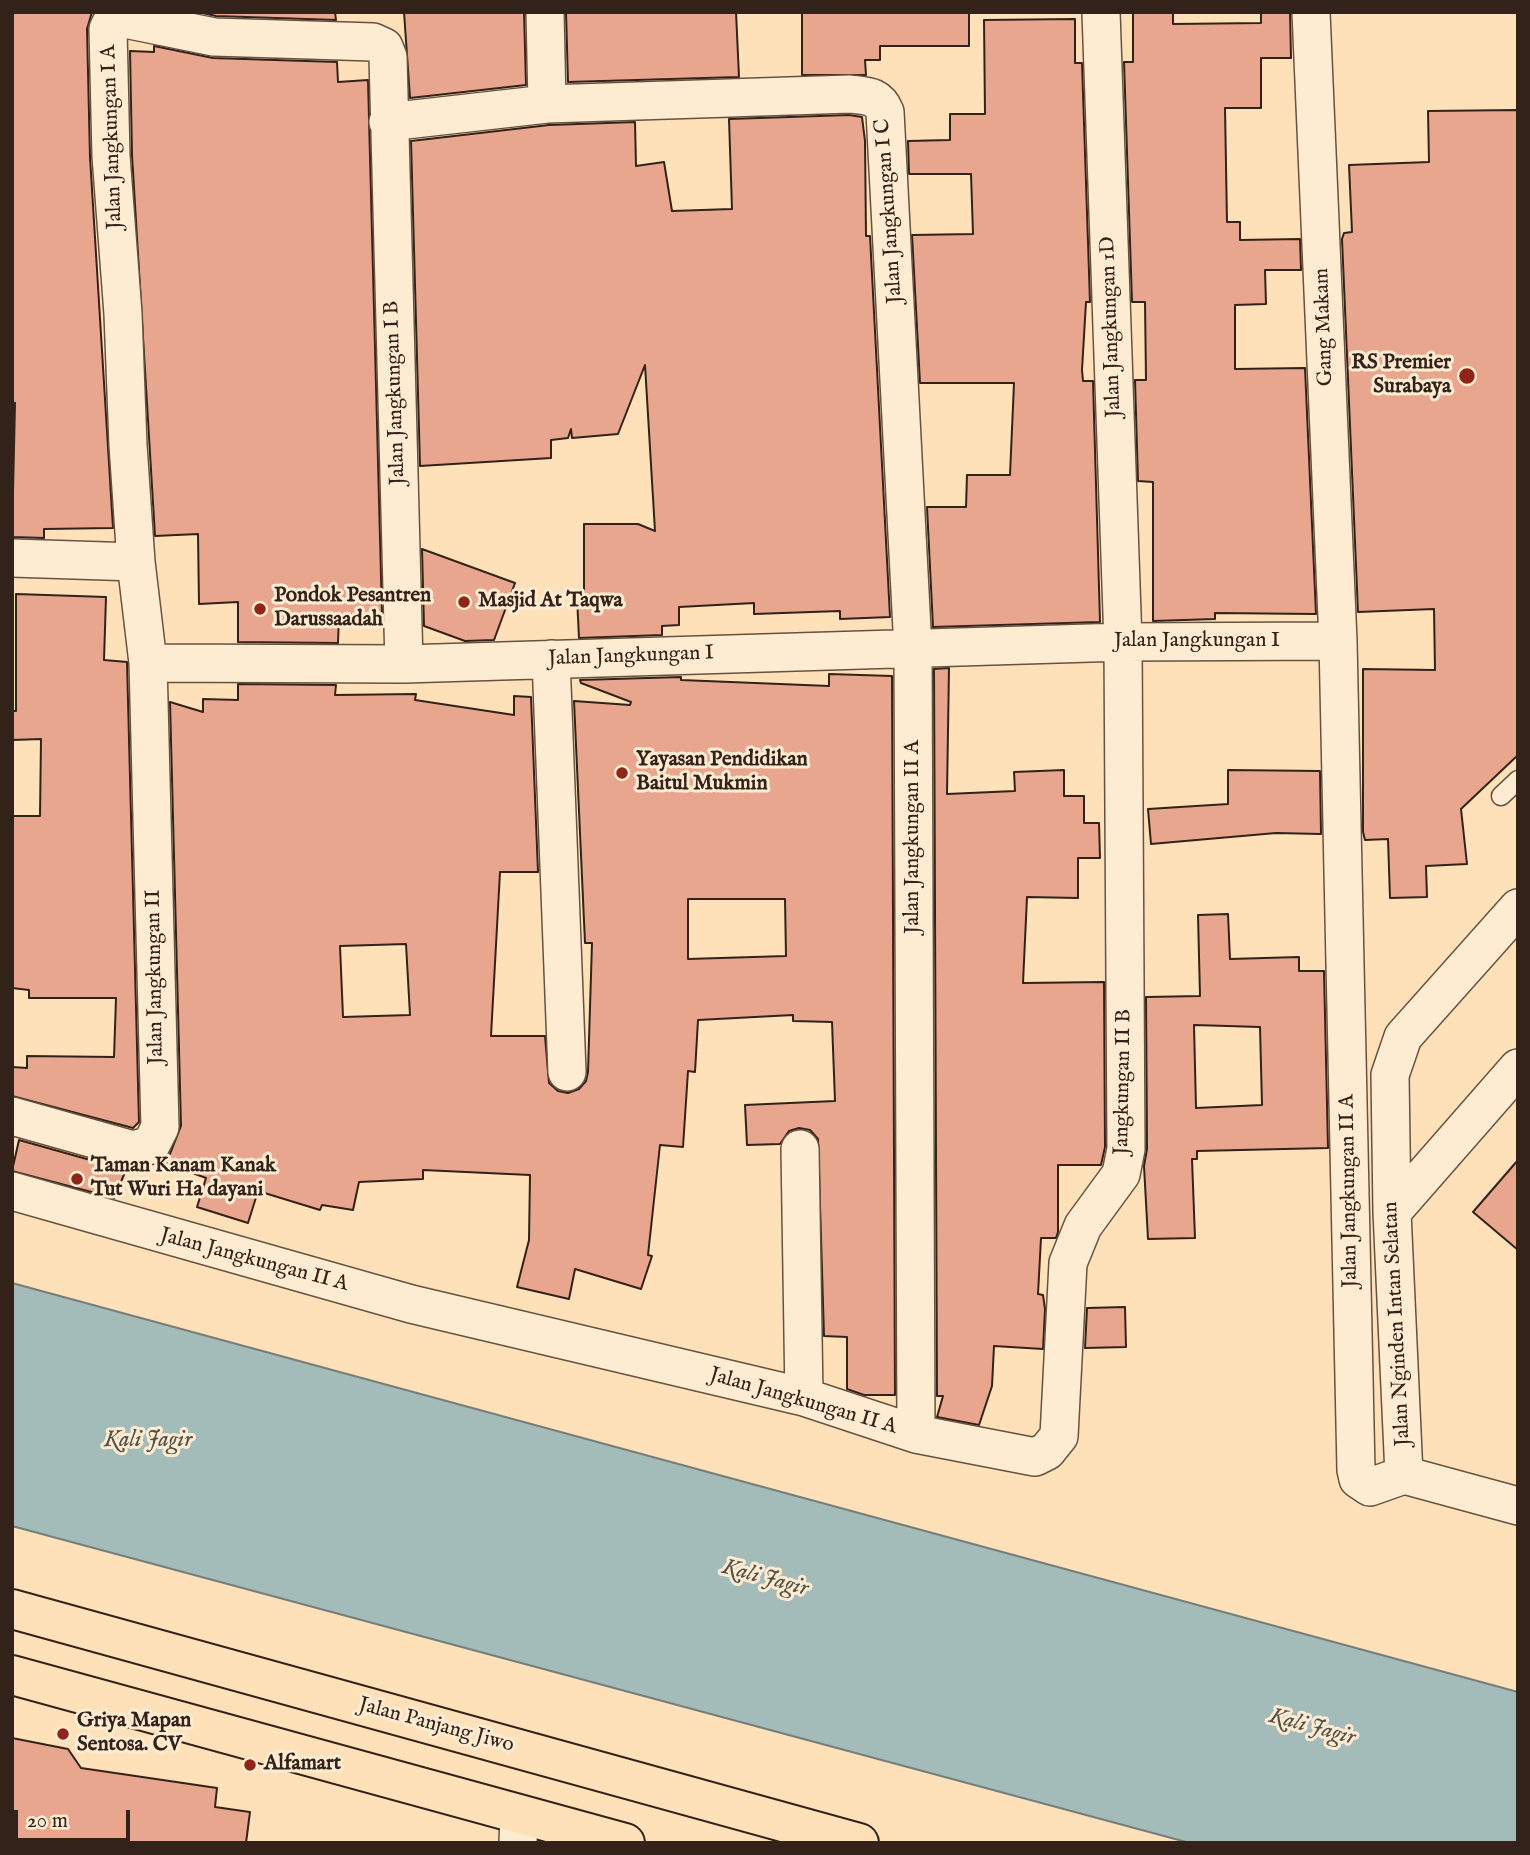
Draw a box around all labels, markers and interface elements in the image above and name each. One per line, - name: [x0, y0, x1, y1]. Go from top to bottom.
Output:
- street label: Jalan Jangkungan I A: [97, 44, 129, 230]
- street label: Jalan Jangkungan I C: [871, 118, 909, 304]
- street label: Jalan Jangkungan 1D: [1096, 236, 1128, 418]
- street label: Gang Makam: [1310, 267, 1340, 387]
- street label: Jalan Jangkungan I B: [380, 300, 412, 486]
- place label: RS Premier Surabaya: [1351, 351, 1451, 401]
- marker: RS Premier Surabaya: [1457, 366, 1477, 386]
- place label: Pondok Pesantren Darussaadah: [274, 584, 431, 634]
- place label: Masjid At Taqwa: [478, 589, 623, 615]
- marker: Masjid At Taqwa: [456, 594, 472, 610]
- marker: Pondok Pesantren Darussaadah: [252, 601, 268, 617]
- street label: Jalan Jangkungan I: [1114, 629, 1280, 655]
- street label: Jalan Jangkungan I: [548, 642, 714, 672]
- street label: Jalan Jangkungan II A: [901, 740, 927, 934]
- place label: Yayasan Pendidikan Baitul Mukmin: [636, 748, 808, 798]
- marker: Yayasan Pendidikan Baitul Mukmin: [614, 765, 630, 781]
- street label: Jalan Jangkungan II: [142, 889, 170, 1065]
- street label: Jangkungan II B: [1110, 1009, 1138, 1155]
- street label: Jalan Jangkungan II A: [1336, 1094, 1364, 1288]
- place label: Taman Kanam Kanak Tut Wuri Ha dayani: [91, 1154, 276, 1204]
- marker: Taman Kanam Kanak Tut Wuri Ha dayani: [69, 1171, 85, 1187]
- street label: Jalan Nginden Intan Selatan: [1379, 1201, 1417, 1447]
- street label: Jalan Jangkungan II A: [157, 1224, 351, 1298]
- street label: Jalan Jangkungan II A: [706, 1363, 900, 1441]
- water label: Kali Jagir: [104, 1427, 192, 1455]
- water label: Kali Jagir: [719, 1554, 811, 1604]
- street label: Jalan Panjang Jiwo: [356, 1693, 516, 1759]
- water label: Kali Jagir: [1266, 1703, 1358, 1753]
- place label: Griya Mapan Sentosa. CV: [77, 1709, 191, 1759]
- marker: Griya Mapan Sentosa. CV: [55, 1726, 71, 1742]
- place label: Alfamart: [264, 1752, 341, 1778]
- marker: Alfamart: [242, 1757, 258, 1773]
- scale bar: [18, 1796, 133, 1840]
- text: 20 m: [27, 1808, 68, 1835]

